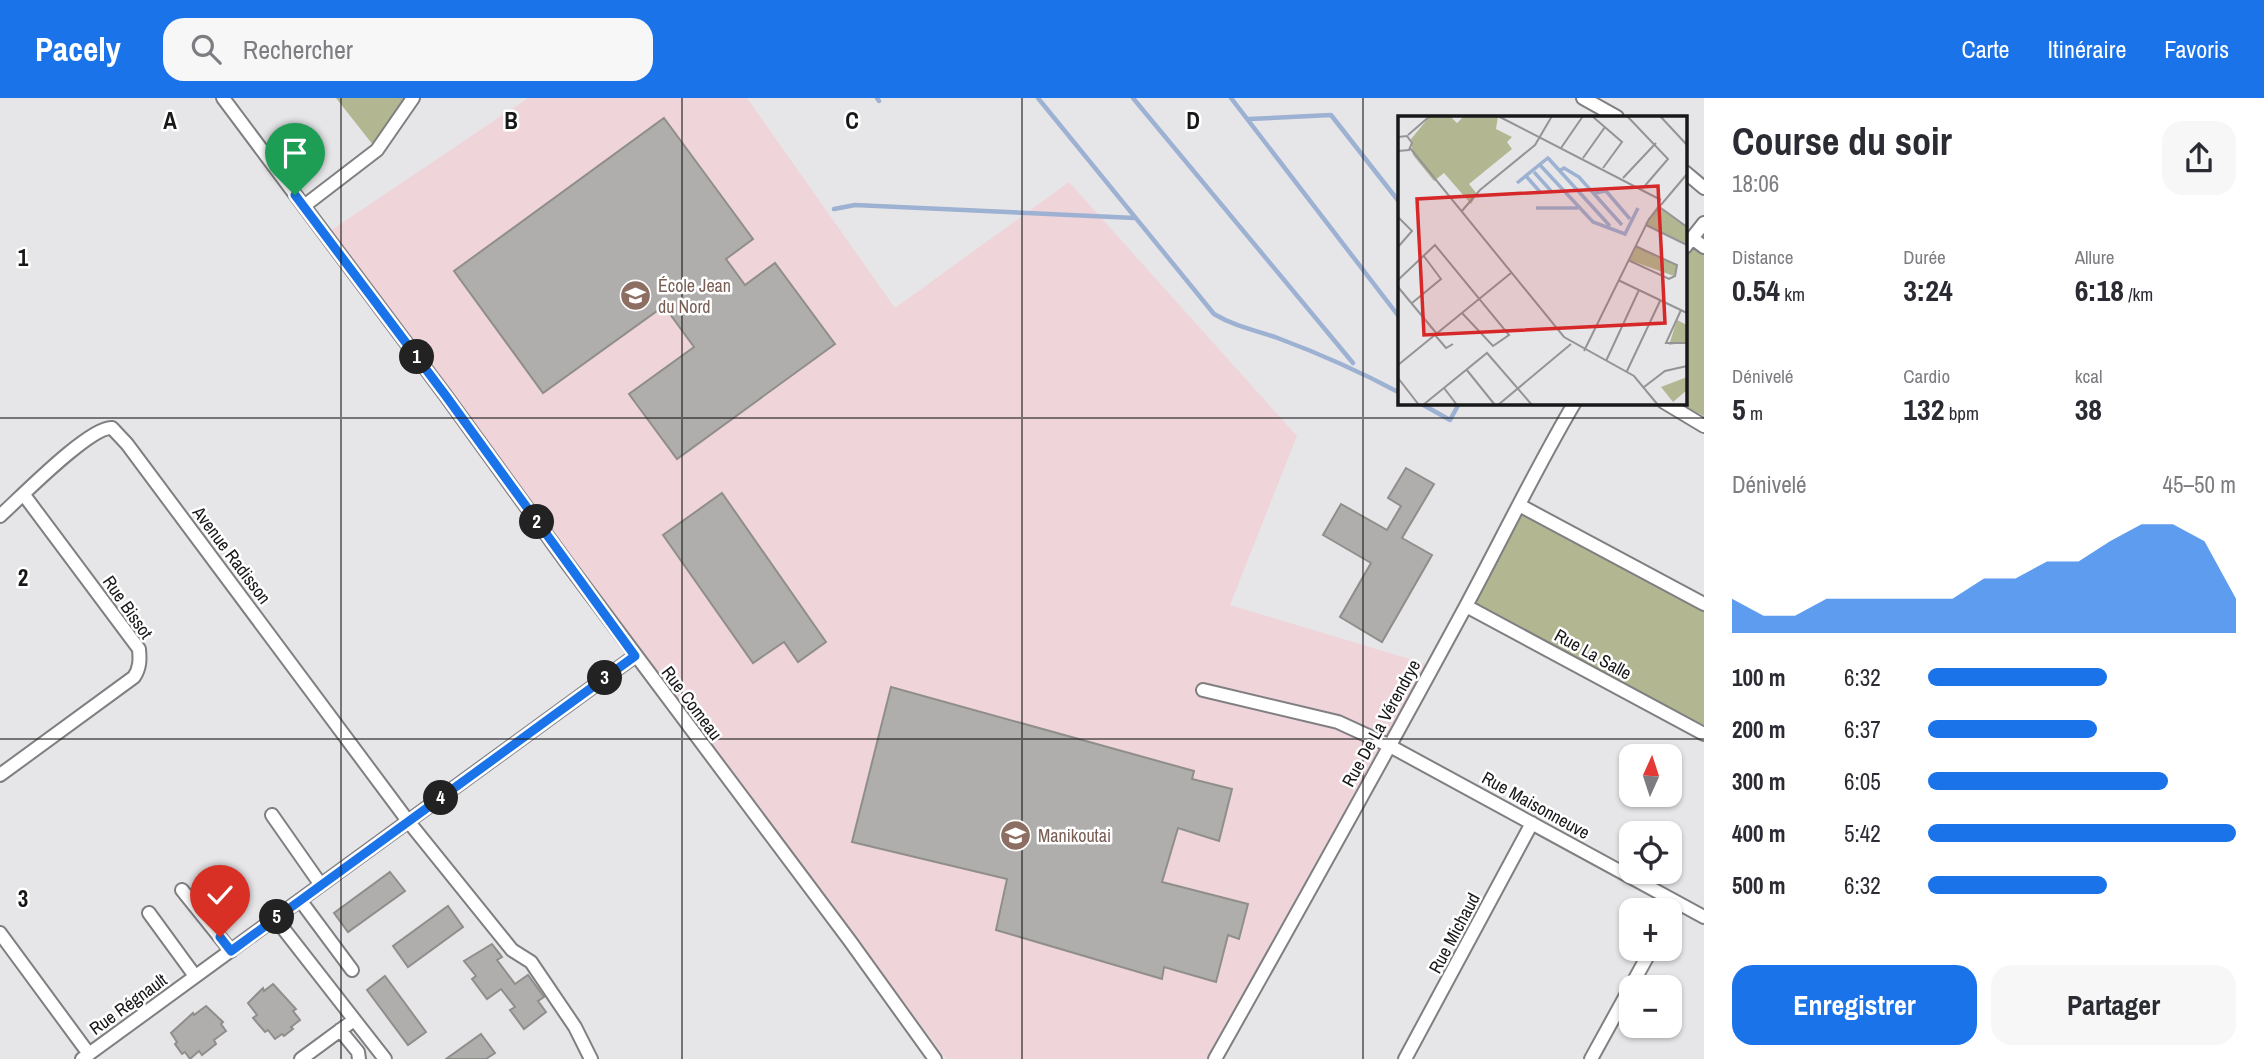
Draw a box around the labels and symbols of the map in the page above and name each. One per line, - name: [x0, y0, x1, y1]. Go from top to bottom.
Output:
- text: A: [163, 105, 177, 136]
- text: B: [504, 105, 518, 136]
- text: C: [845, 105, 859, 136]
- text: D: [1186, 105, 1200, 136]
- inset map: [1398, 116, 1686, 404]
- pin: [265, 123, 325, 195]
- text: 1: [18, 242, 29, 273]
- place label: École Jean du Nord: [658, 273, 731, 319]
- school or university icon: École Jean du Nord: [618, 278, 652, 312]
- pin: 1: [400, 340, 434, 374]
- street label: Avenue Radisson: [186, 500, 277, 609]
- pin: 2: [520, 504, 554, 540]
- text: 2: [18, 562, 28, 593]
- street label: Rue Bissot: [97, 570, 159, 644]
- street label: Rue La Salle: [1550, 623, 1636, 685]
- street label: Rue De La Vérendrye: [1336, 655, 1426, 791]
- pin: 3: [588, 660, 622, 696]
- street label: Rue Comeau: [656, 661, 728, 745]
- north arrow: [1619, 744, 1682, 807]
- street label: Rue Maisonneuve: [1478, 765, 1594, 845]
- pin: 4: [424, 780, 458, 816]
- school or university icon: Manikoutai: [998, 818, 1032, 852]
- place label: Manikoutai: [1038, 823, 1111, 848]
- pin: [190, 865, 250, 937]
- text: 3: [18, 883, 28, 914]
- street label: Rue Michaud: [1422, 888, 1486, 978]
- pin: 5: [260, 900, 294, 934]
- street label: Rue Régnault: [84, 967, 172, 1041]

